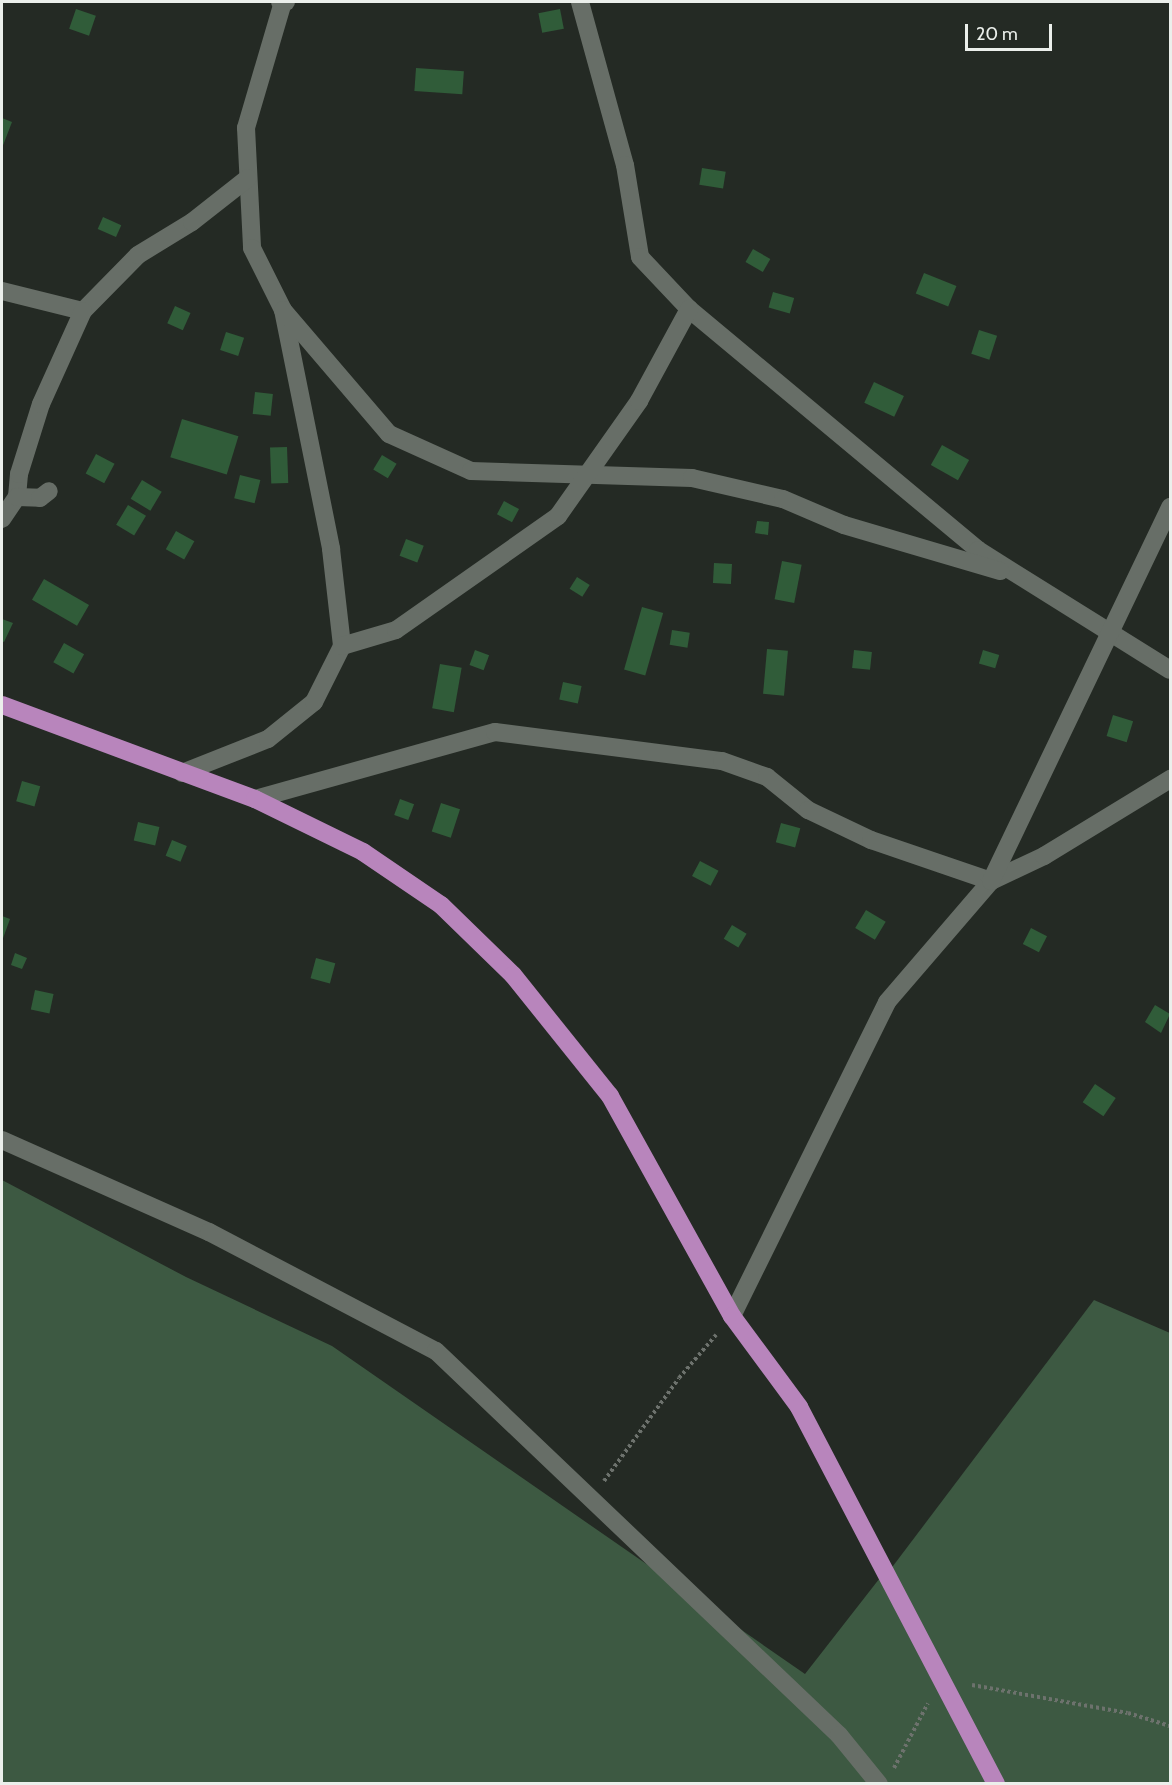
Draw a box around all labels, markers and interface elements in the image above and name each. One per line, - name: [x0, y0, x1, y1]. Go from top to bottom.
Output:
- scale bar: [968, 12, 1055, 50]
- text: 20 m: [976, 23, 1018, 45]

